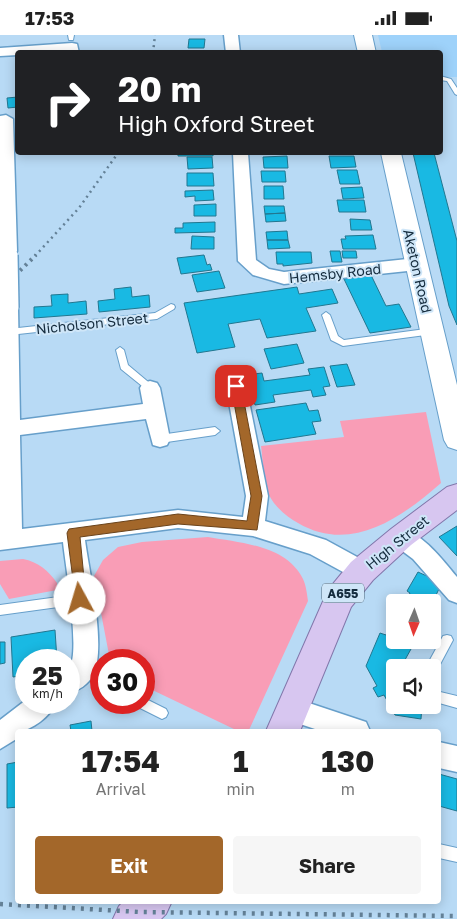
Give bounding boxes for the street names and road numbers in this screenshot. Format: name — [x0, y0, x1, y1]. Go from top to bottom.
street label: Aketon Road — [400, 227, 436, 315]
street label: Hemsby Road — [288, 260, 382, 286]
street label: Nicholson Street — [35, 309, 149, 337]
street label: High Street — [362, 511, 432, 573]
road number: A655 — [322, 583, 364, 603]

